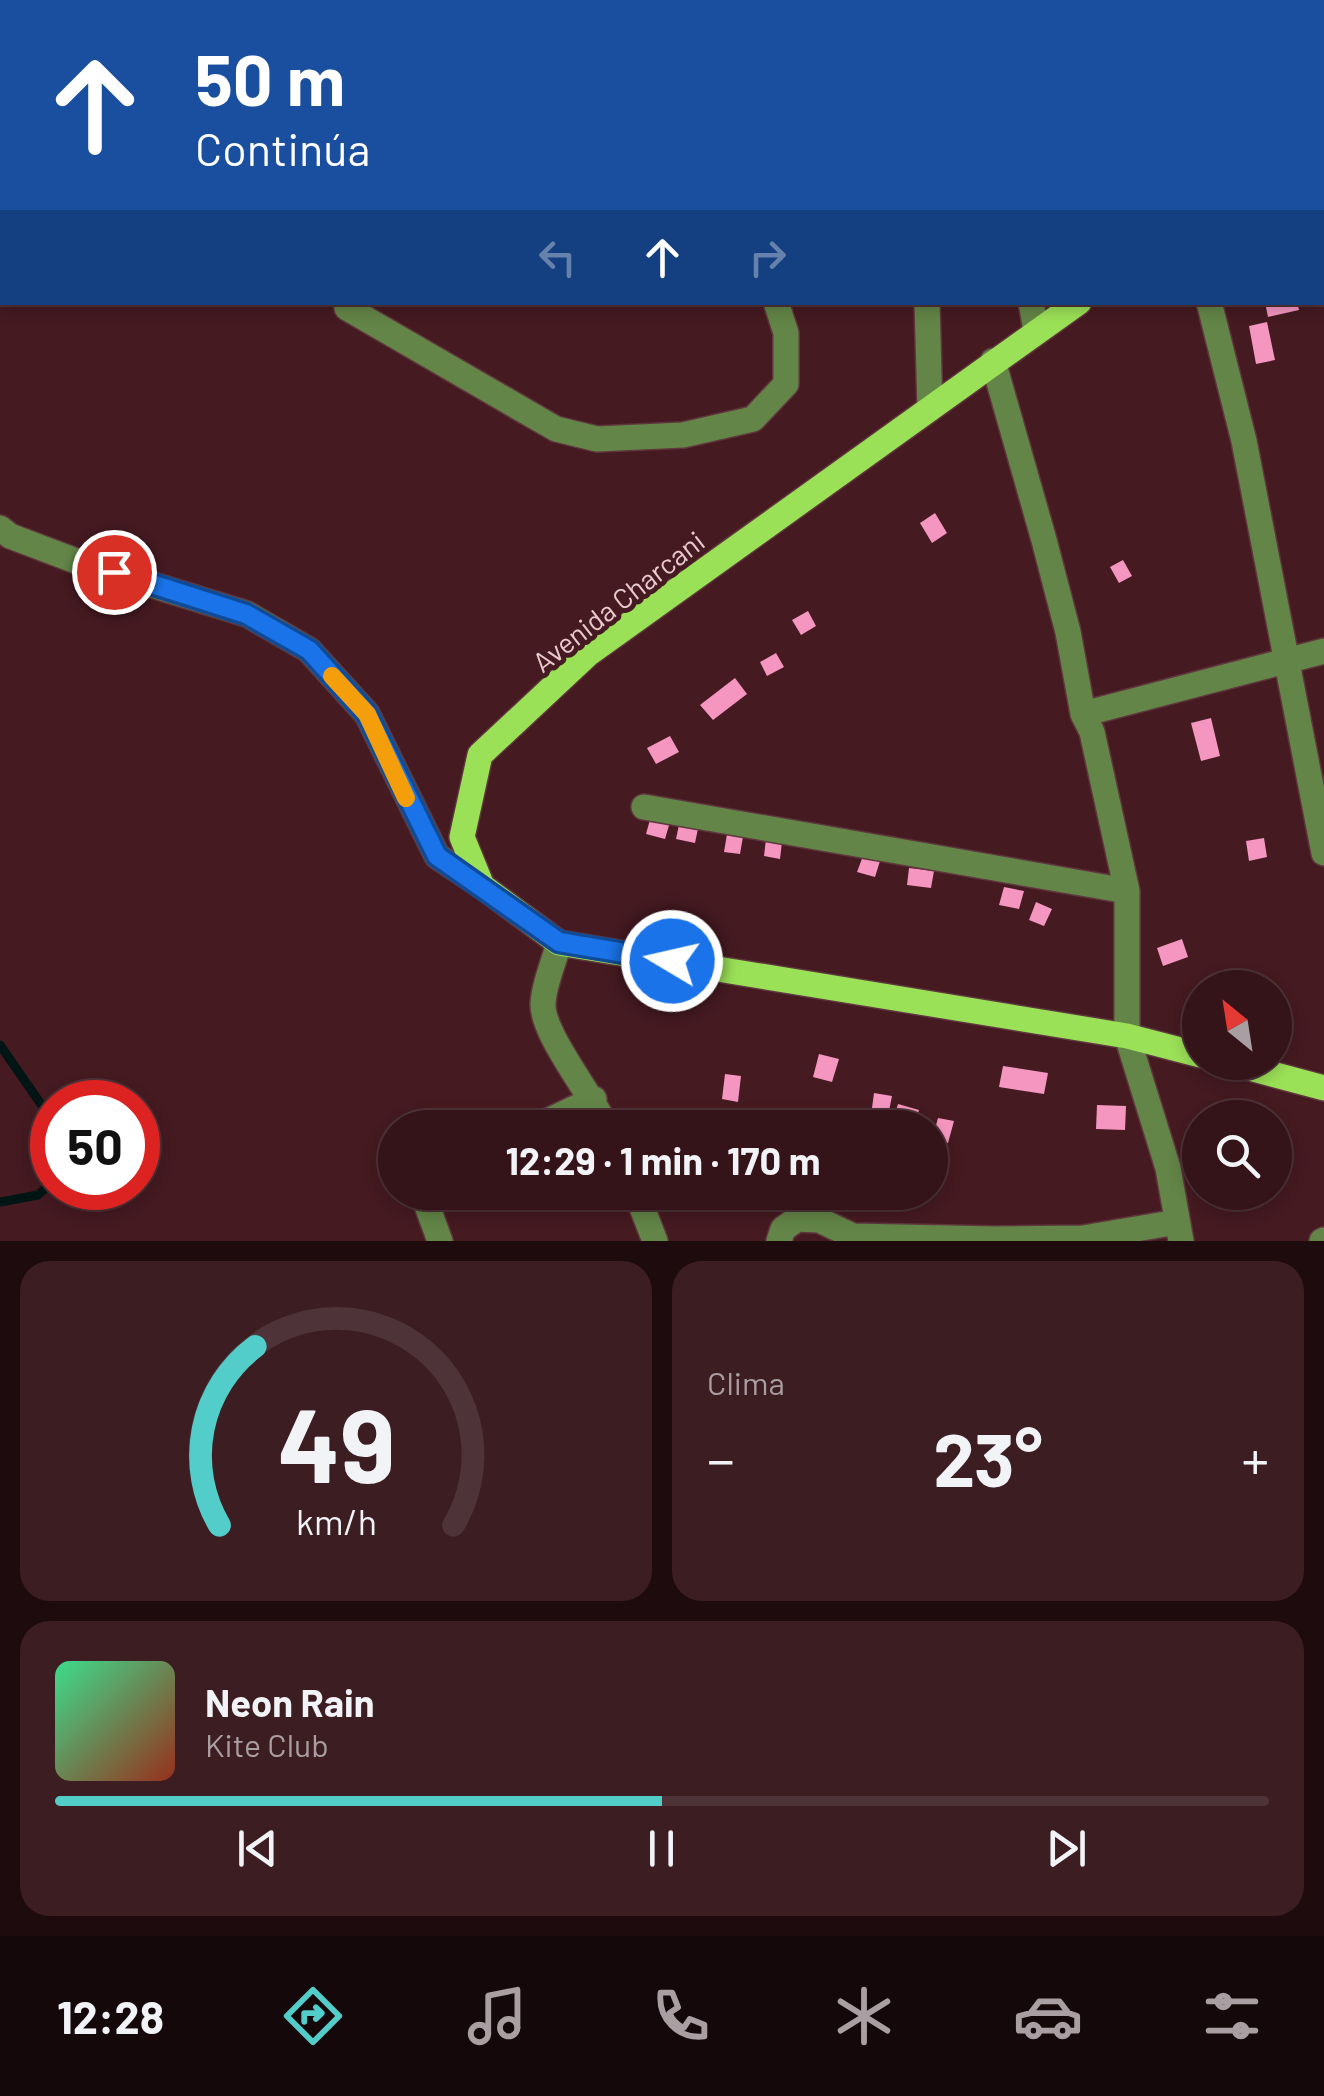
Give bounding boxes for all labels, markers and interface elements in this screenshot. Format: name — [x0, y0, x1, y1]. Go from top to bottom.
text: 50 m — [195, 36, 345, 120]
icon: ahead — [30, 40, 160, 170]
text: Continúa — [195, 121, 370, 175]
icon: left — [530, 230, 585, 285]
icon: ahead — [635, 230, 690, 285]
icon: right — [740, 230, 795, 285]
street label: Avenida Charcani — [525, 523, 711, 679]
pin — [72, 530, 157, 615]
icon: arrive — [87, 545, 142, 600]
position arrow — [620, 909, 724, 1013]
north arrow — [1182, 970, 1292, 1080]
map controls — [1182, 970, 1292, 1210]
speed limit sign: 50 — [30, 1080, 160, 1210]
button: search — [1182, 1100, 1292, 1210]
text: 12:29 · 1 min · 170 m — [506, 1137, 820, 1183]
text: Clima — [707, 1363, 785, 1401]
text: 49 — [277, 1379, 395, 1504]
text: 23° — [933, 1412, 1043, 1502]
text: − — [707, 1425, 735, 1491]
text: + — [1241, 1425, 1269, 1491]
text: km/h — [296, 1499, 376, 1542]
text: Neon Rain — [205, 1679, 374, 1725]
text: Kite Club — [205, 1725, 329, 1763]
icon: previous — [230, 1821, 285, 1876]
icon: pause — [634, 1821, 689, 1876]
icon: next — [1039, 1821, 1094, 1876]
icon: directions — [278, 1981, 348, 2051]
icon: music — [462, 1981, 532, 2051]
icon: phone — [646, 1981, 716, 2051]
icon: climate — [829, 1981, 899, 2051]
icon: car — [1013, 1981, 1083, 2051]
icon: filters — [1197, 1981, 1267, 2051]
text: 12:28 — [57, 1989, 164, 2043]

